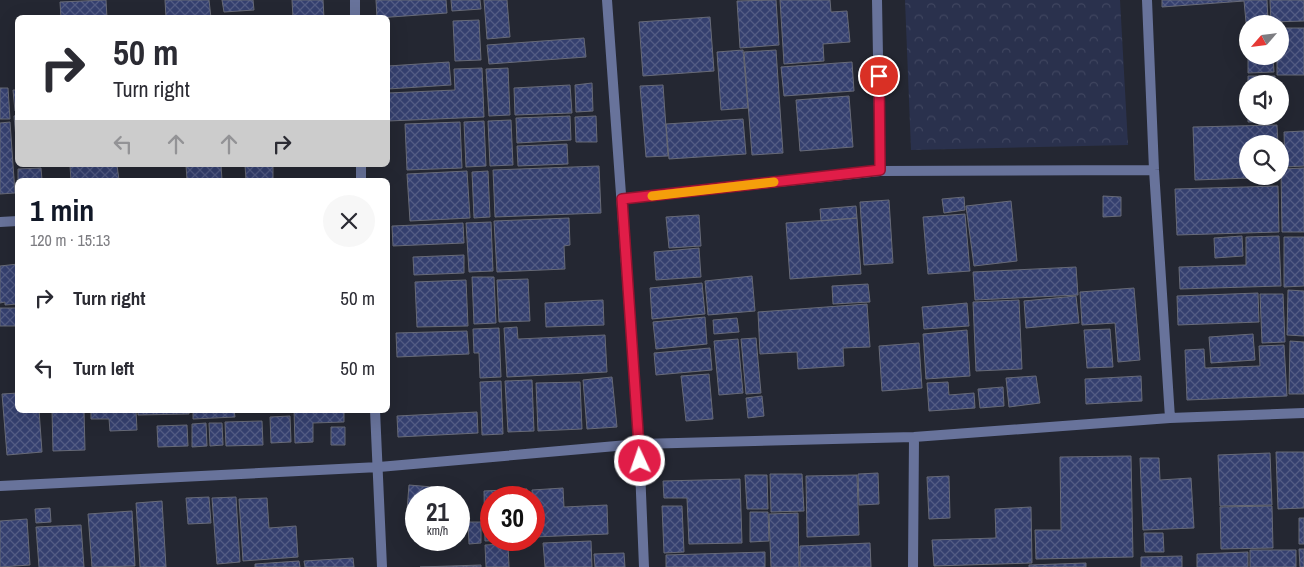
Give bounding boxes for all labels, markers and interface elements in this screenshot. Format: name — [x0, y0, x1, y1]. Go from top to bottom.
north arrow — [1239, 15, 1289, 65]
map controls — [1239, 15, 1289, 185]
text: 50 m — [113, 29, 178, 76]
icon: right — [30, 35, 95, 100]
pin — [858, 55, 900, 97]
icon: arrive — [865, 62, 893, 90]
text: Turn right — [113, 74, 190, 104]
button: sound — [1239, 75, 1289, 125]
icon: left — [109, 130, 137, 158]
icon: ahead — [162, 130, 190, 158]
icon: ahead — [215, 130, 243, 158]
icon: right — [268, 130, 296, 158]
button: search — [1239, 135, 1289, 185]
text: 1 min — [30, 190, 94, 230]
button: close — [323, 195, 375, 247]
text: 120 m · 15:13 — [30, 229, 110, 251]
icon: right — [30, 284, 58, 312]
text: Turn right — [73, 285, 145, 311]
text: 50 m — [340, 285, 375, 311]
icon: left — [30, 354, 58, 382]
text: Turn left — [73, 355, 134, 381]
text: 50 m — [340, 355, 375, 381]
position arrow — [613, 434, 665, 486]
speed limit sign: 30 — [480, 486, 545, 551]
text: 21 — [426, 495, 449, 529]
text: km/h — [427, 523, 448, 539]

